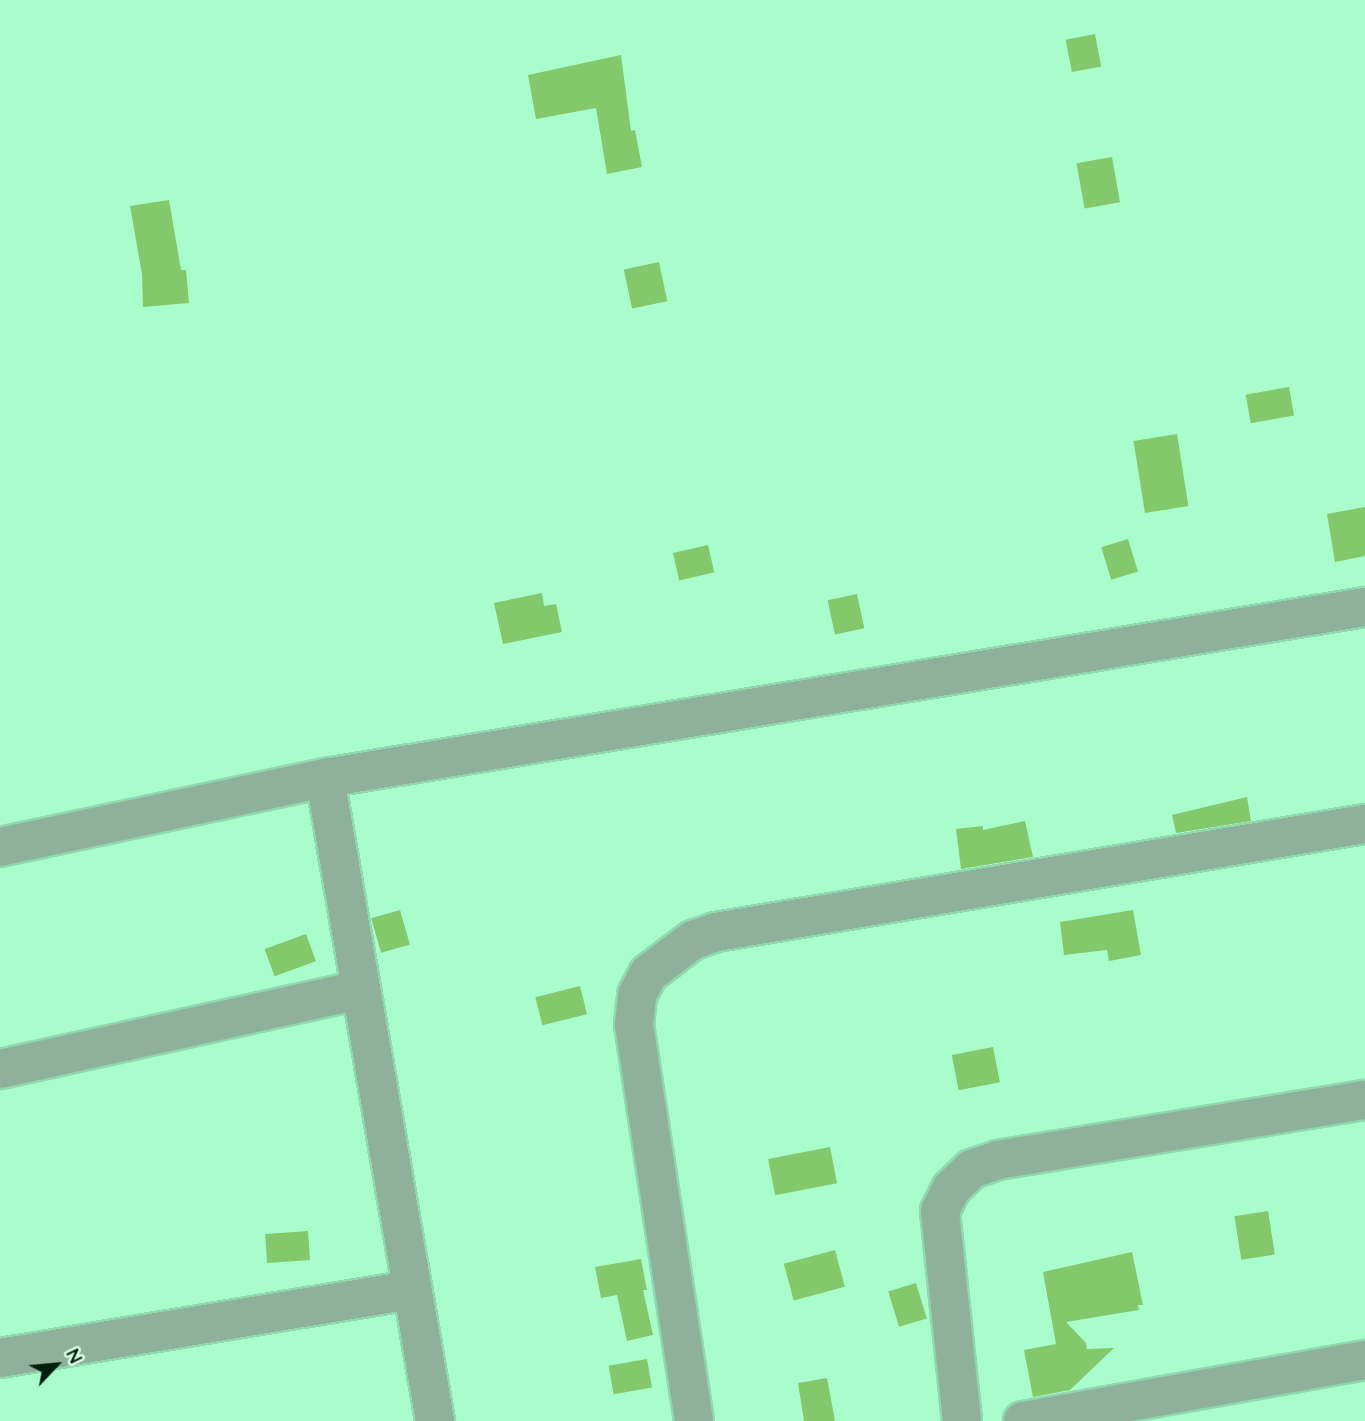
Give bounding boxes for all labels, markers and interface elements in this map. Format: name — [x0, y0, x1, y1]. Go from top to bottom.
north arrow — [21, 1330, 91, 1400]
text: N — [61, 1344, 89, 1367]

